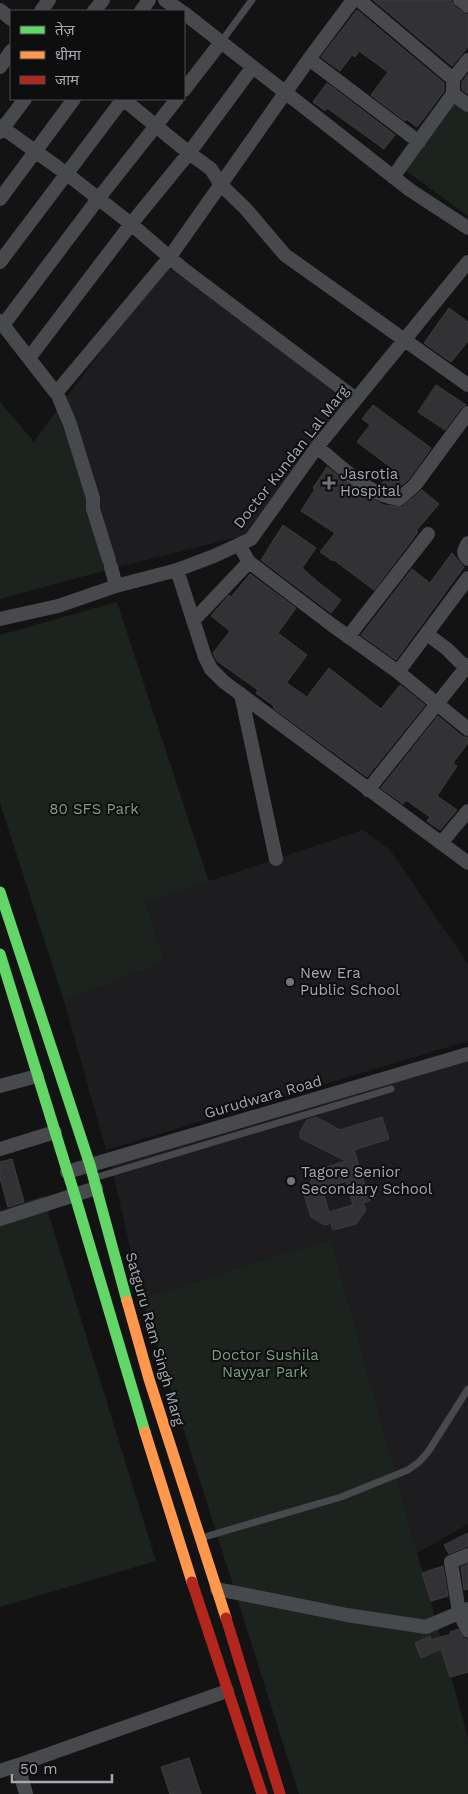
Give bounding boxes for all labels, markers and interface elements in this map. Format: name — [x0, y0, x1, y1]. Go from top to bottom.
legend — [10, 10, 185, 100]
text: तेज़ — [55, 21, 76, 39]
text: धीमा — [55, 46, 82, 64]
text: जाम — [55, 71, 80, 89]
street label: Doctor Kundan Lal Marg — [230, 382, 352, 532]
place label: Jasrotia Hospital — [340, 465, 401, 500]
marker: Jasrotia Hospital — [322, 476, 336, 490]
park label: 80 SFS Park — [49, 800, 139, 818]
place label: New Era Public School — [300, 964, 400, 999]
marker: New Era Public School — [284, 976, 296, 988]
street label: Gurudwara Road — [202, 1072, 324, 1122]
place label: Tagore Senior Secondary School — [301, 1163, 433, 1198]
marker: Tagore Senior Secondary School — [285, 1175, 297, 1187]
street label: Satguru Ram Singh Marg — [122, 1250, 188, 1428]
park label: Doctor Sushila Nayyar Park — [211, 1346, 319, 1381]
scale bar — [12, 1752, 112, 1784]
text: 50 m — [20, 1760, 57, 1778]

